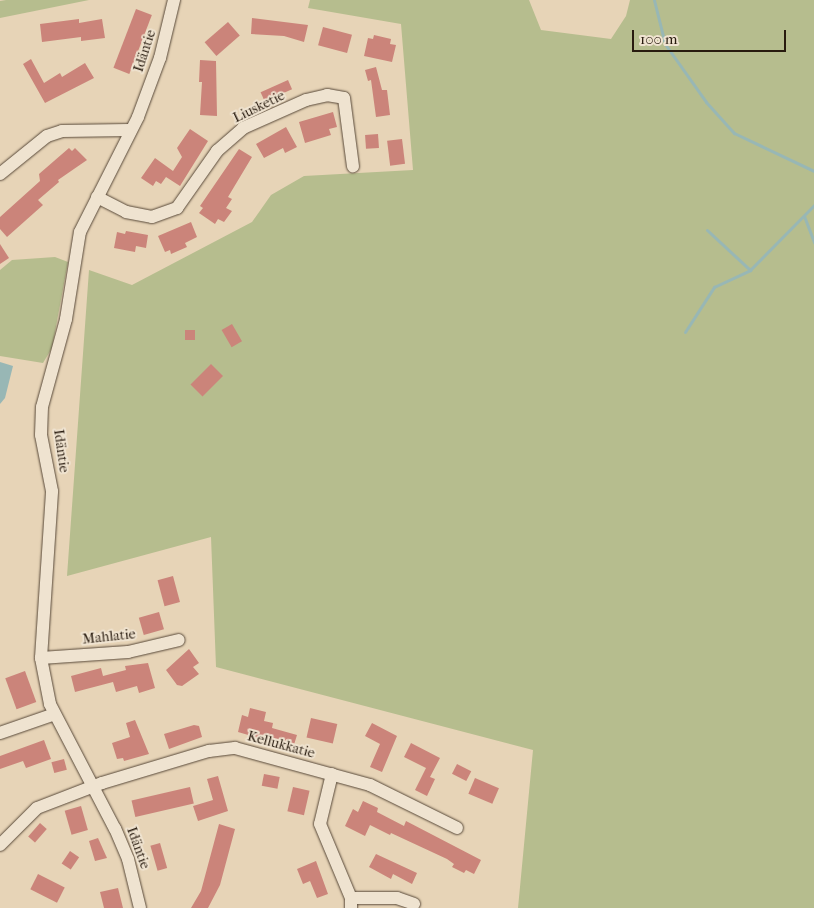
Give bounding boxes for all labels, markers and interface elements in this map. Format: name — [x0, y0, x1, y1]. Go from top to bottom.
scale bar — [634, 20, 788, 52]
street label: Idäntie — [130, 28, 160, 74]
text: 100 m — [640, 30, 678, 48]
street label: Liusketie — [230, 87, 288, 127]
street label: Idäntie — [50, 428, 72, 474]
street label: Mahlatie — [82, 626, 136, 648]
street label: Kellukkatie — [245, 728, 317, 762]
street label: Idäntie — [123, 825, 153, 871]

